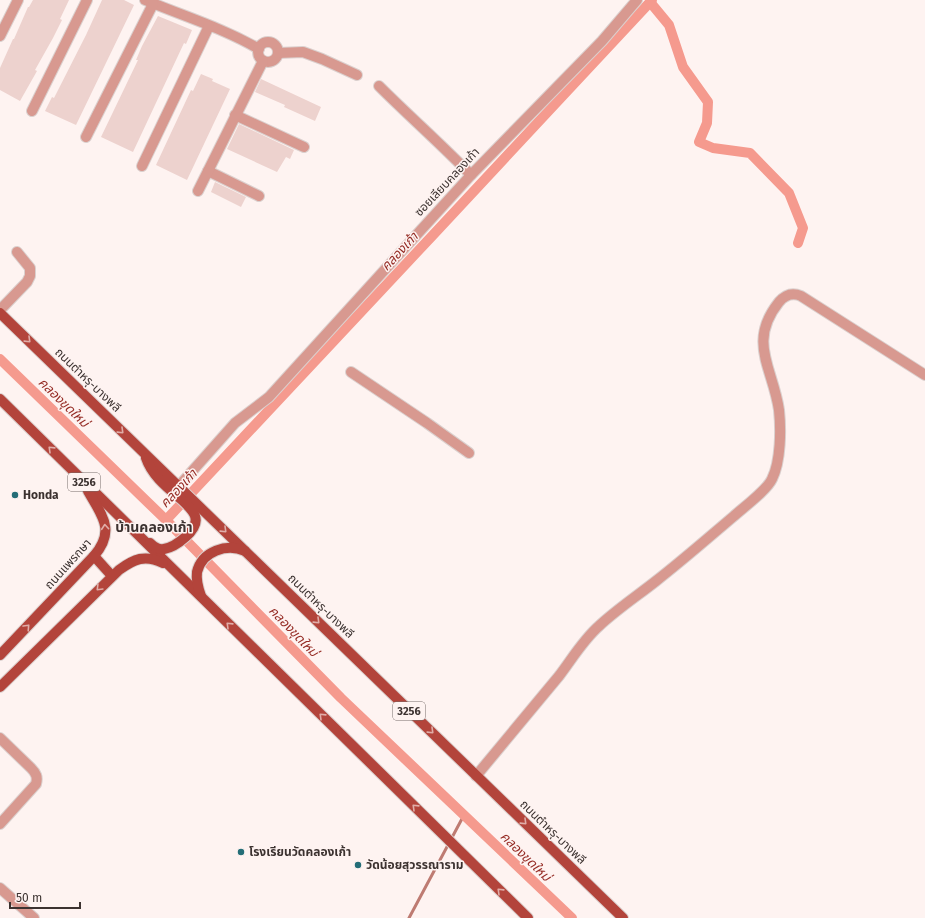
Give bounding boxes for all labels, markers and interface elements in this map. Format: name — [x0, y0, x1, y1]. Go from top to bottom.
street label: ซอยเลียบคลองเก้า — [412, 145, 482, 219]
water label: คลองเก้า — [378, 229, 421, 274]
one-way arrow — [23, 335, 31, 343]
street label: ถนนตำหรุ-บางพลี — [52, 345, 124, 415]
water label: คลองขุดใหม่ — [35, 375, 94, 432]
one-way arrow — [116, 426, 124, 434]
one-way arrow — [48, 446, 56, 454]
water label: คลองเก้า — [157, 466, 200, 511]
road number: 3256 — [68, 473, 100, 491]
place label: Honda — [23, 488, 59, 502]
marker: Honda — [10, 490, 20, 500]
district label: บ้านคลองเก้า — [115, 519, 193, 536]
one-way arrow — [101, 524, 110, 530]
one-way arrow — [219, 525, 227, 533]
street label: ถนนแพรกษา — [42, 536, 94, 592]
street label: ถนนตำหรุ-บางพลี — [285, 571, 357, 641]
one-way arrow — [96, 583, 104, 591]
water label: คลองขุดใหม่ — [265, 603, 323, 662]
one-way arrow — [312, 616, 320, 624]
one-way arrow — [226, 622, 234, 630]
one-way arrow — [23, 624, 30, 632]
road number: 3256 — [393, 702, 425, 720]
one-way arrow — [319, 713, 327, 721]
one-way arrow — [426, 726, 433, 733]
street label: ถนนตำหรุ-บางพลี — [517, 797, 589, 867]
one-way arrow — [412, 804, 420, 812]
one-way arrow — [519, 817, 527, 825]
water label: คลองขุดใหม่ — [497, 829, 556, 886]
place label: โรงเรียนวัดคลองเก้า — [249, 845, 351, 859]
marker: โรงเรียนวัดคลองเก้า — [236, 847, 246, 857]
place label: วัดน้อยสุวรรณาราม — [366, 858, 464, 872]
marker: วัดน้อยสุวรรณาราม — [353, 860, 363, 870]
scale bar — [10, 884, 80, 910]
one-way arrow — [497, 888, 505, 896]
text: 50 m — [16, 891, 42, 905]

